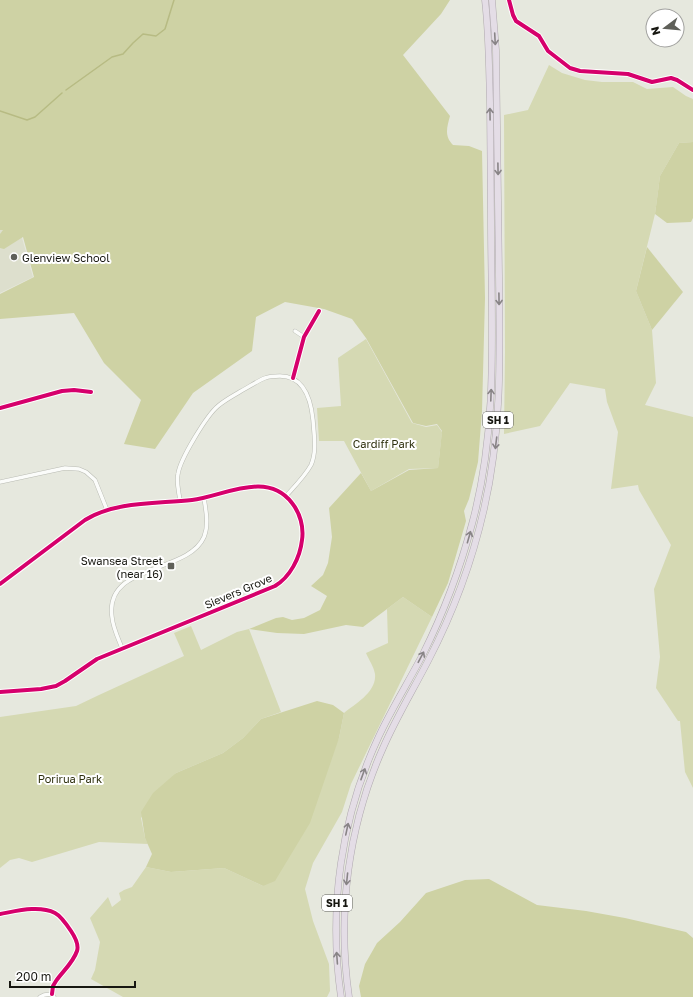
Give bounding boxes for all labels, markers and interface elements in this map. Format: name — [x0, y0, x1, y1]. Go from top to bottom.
north arrow — [645, 8, 685, 48]
text: N — [648, 25, 662, 37]
one-way arrow — [492, 32, 499, 45]
one-way arrow — [486, 108, 494, 121]
one-way arrow — [494, 162, 502, 175]
place label: Glenview School — [22, 251, 110, 264]
marker: Glenview School — [9, 252, 19, 262]
one-way arrow — [495, 292, 503, 305]
one-way arrow — [488, 389, 495, 402]
road number: SH 1 — [483, 412, 513, 428]
one-way arrow — [492, 436, 499, 449]
park label: Cardiff Park — [353, 437, 415, 450]
one-way arrow — [466, 531, 473, 544]
place label: Swansea Street (near 16) — [81, 554, 163, 580]
marker: Swansea Street (near 16) — [166, 561, 176, 571]
street label: Sievers Grove — [202, 571, 274, 611]
one-way arrow — [418, 652, 425, 664]
one-way arrow — [360, 768, 368, 780]
park label: Porirua Park — [38, 772, 102, 785]
one-way arrow — [344, 823, 352, 836]
one-way arrow — [344, 872, 351, 885]
road number: SH 1 — [322, 895, 352, 911]
one-way arrow — [334, 952, 341, 965]
scale bar — [10, 963, 135, 989]
text: 200 m — [16, 969, 51, 984]

